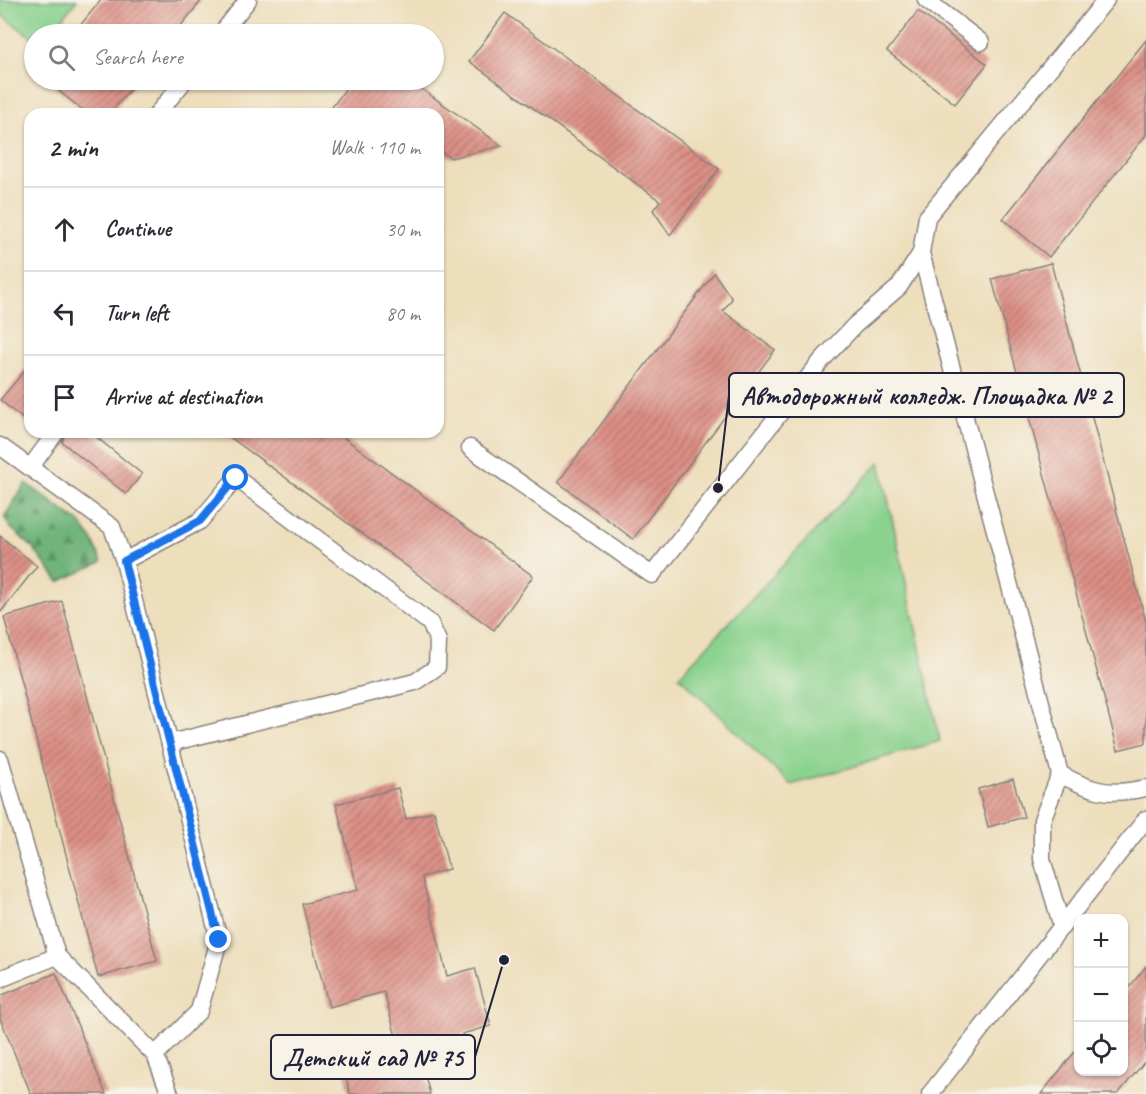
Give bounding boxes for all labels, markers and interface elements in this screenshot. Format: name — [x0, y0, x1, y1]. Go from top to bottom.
search box — [24, 24, 444, 90]
icon: search — [45, 41, 78, 74]
text: Search here — [93, 43, 183, 71]
text: 2 min — [48, 131, 98, 164]
text: Walk · 110 m — [330, 135, 420, 160]
icon: ahead — [48, 213, 81, 246]
text: Continue — [105, 215, 171, 243]
text: 30 m — [386, 217, 420, 242]
icon: left — [48, 297, 81, 330]
text: Turn left — [105, 299, 169, 327]
text: 80 m — [386, 301, 420, 326]
callout: Автодорожный колледж. Площадка № 2 — [729, 373, 1124, 417]
text: Автодорожный колледж. Площадка № 2 — [741, 379, 1114, 412]
icon: arrive — [48, 381, 81, 414]
text: Arrive at destination — [105, 383, 262, 411]
route start — [222, 464, 248, 490]
map controls — [1074, 914, 1128, 1076]
button: + — [1074, 914, 1128, 968]
route end — [205, 926, 231, 952]
button: − — [1074, 968, 1128, 1022]
button: locate — [1074, 1022, 1128, 1076]
callout: Детский сад № 75 — [271, 1035, 475, 1079]
text: Детский сад № 75 — [283, 1041, 466, 1074]

